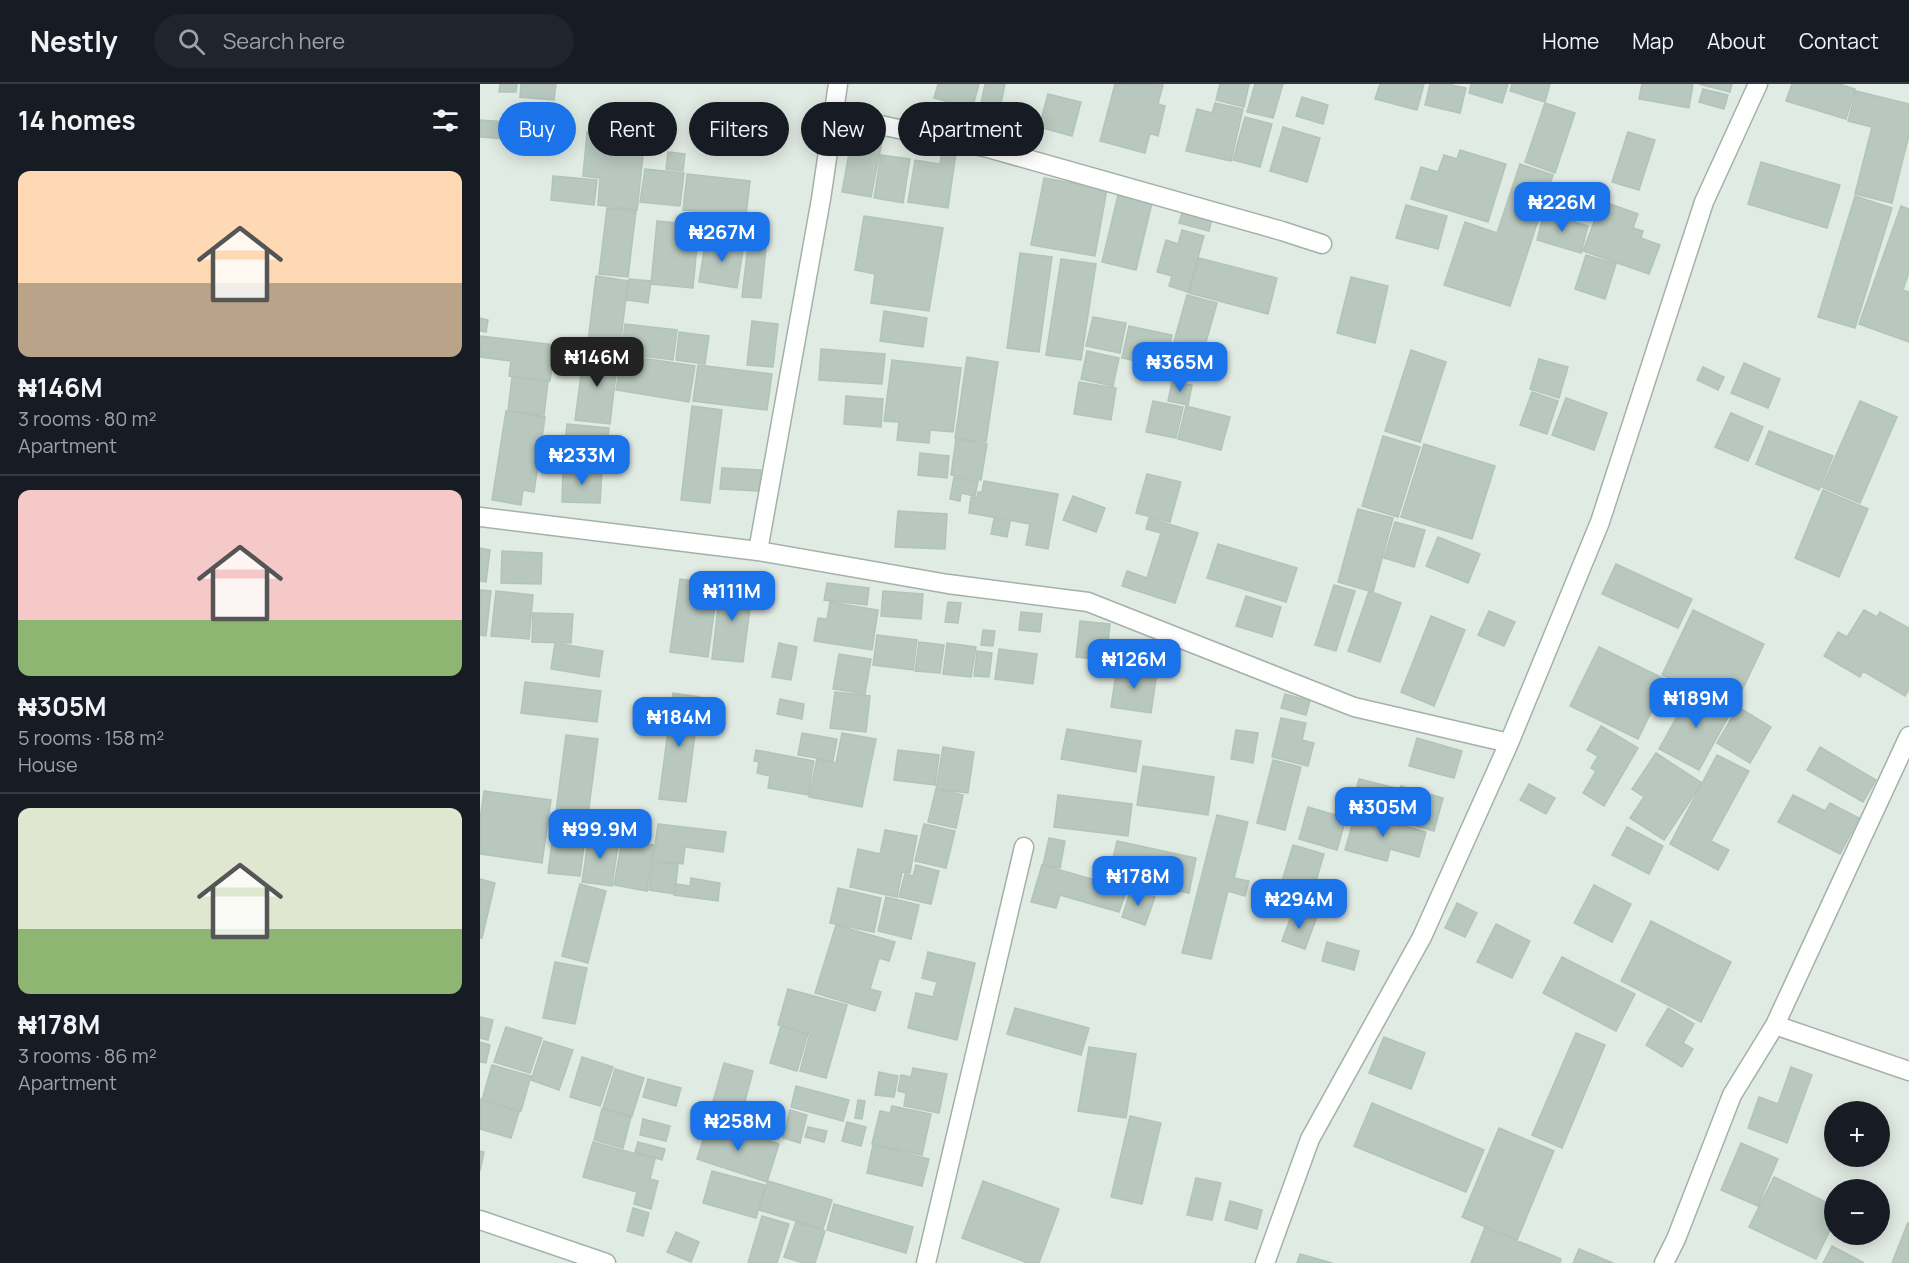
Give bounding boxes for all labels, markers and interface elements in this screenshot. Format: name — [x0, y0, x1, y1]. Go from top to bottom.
search box — [154, 14, 574, 68]
text: Nestly — [30, 22, 118, 60]
icon: search — [175, 25, 208, 58]
text: Search here — [223, 26, 345, 56]
text: Home — [1542, 27, 1599, 55]
text: Map — [1632, 27, 1674, 55]
text: About — [1707, 27, 1766, 55]
text: Contact — [1799, 27, 1879, 55]
text: 14 homes — [18, 102, 136, 138]
chip: Buy — [498, 102, 576, 156]
chip: Rent — [588, 102, 677, 156]
chip: Filters — [689, 102, 789, 156]
chip: New — [801, 102, 886, 156]
chip: Apartment — [898, 102, 1044, 156]
icon: filters — [429, 104, 462, 137]
pin: ₦226M — [1520, 182, 1604, 233]
text: ₦226M — [1528, 188, 1596, 215]
icon: home — [186, 210, 294, 318]
pin: ₦267M — [680, 212, 764, 263]
text: ₦267M — [689, 218, 755, 245]
pin: ₦146M — [555, 337, 639, 388]
pin: ₦365M — [1138, 342, 1222, 393]
text: ₦146M — [565, 343, 629, 370]
text: ₦365M — [1146, 348, 1214, 375]
text: ₦146M — [18, 369, 102, 405]
text: 3 rooms · 80 m² — [18, 405, 157, 432]
text: Apartment — [18, 432, 117, 459]
pin: ₦233M — [540, 435, 624, 486]
text: ₦233M — [549, 441, 615, 468]
icon: home — [186, 529, 294, 637]
pin: ₦111M — [690, 571, 774, 622]
text: ₦111M — [703, 577, 761, 604]
pin: ₦126M — [1092, 639, 1176, 690]
text: ₦126M — [1102, 645, 1166, 672]
pin: ₦189M — [1654, 678, 1738, 729]
text: ₦189M — [1664, 684, 1728, 711]
text: ₦305M — [18, 688, 106, 724]
pin: ₦184M — [637, 697, 721, 748]
text: ₦184M — [647, 703, 711, 730]
text: 5 rooms · 158 m² — [18, 724, 164, 751]
text: House — [18, 751, 78, 778]
pin: ₦305M — [1341, 787, 1425, 838]
text: ₦305M — [1349, 793, 1417, 820]
pin: ₦99.9M — [551, 809, 649, 860]
text: ₦99.9M — [563, 815, 637, 842]
icon: home — [186, 847, 294, 955]
pin: ₦178M — [1096, 856, 1180, 907]
text: ₦178M — [1106, 862, 1170, 889]
pin: ₦294M — [1257, 879, 1341, 930]
text: ₦294M — [1265, 885, 1333, 912]
text: ₦178M — [18, 1006, 100, 1042]
text: 3 rooms · 86 m² — [18, 1042, 157, 1069]
text: Apartment — [18, 1069, 117, 1096]
pin: ₦258M — [696, 1101, 780, 1152]
map controls — [1824, 1101, 1890, 1245]
button: + — [1824, 1101, 1890, 1167]
text: ₦258M — [704, 1107, 772, 1134]
button: − — [1824, 1179, 1890, 1245]

